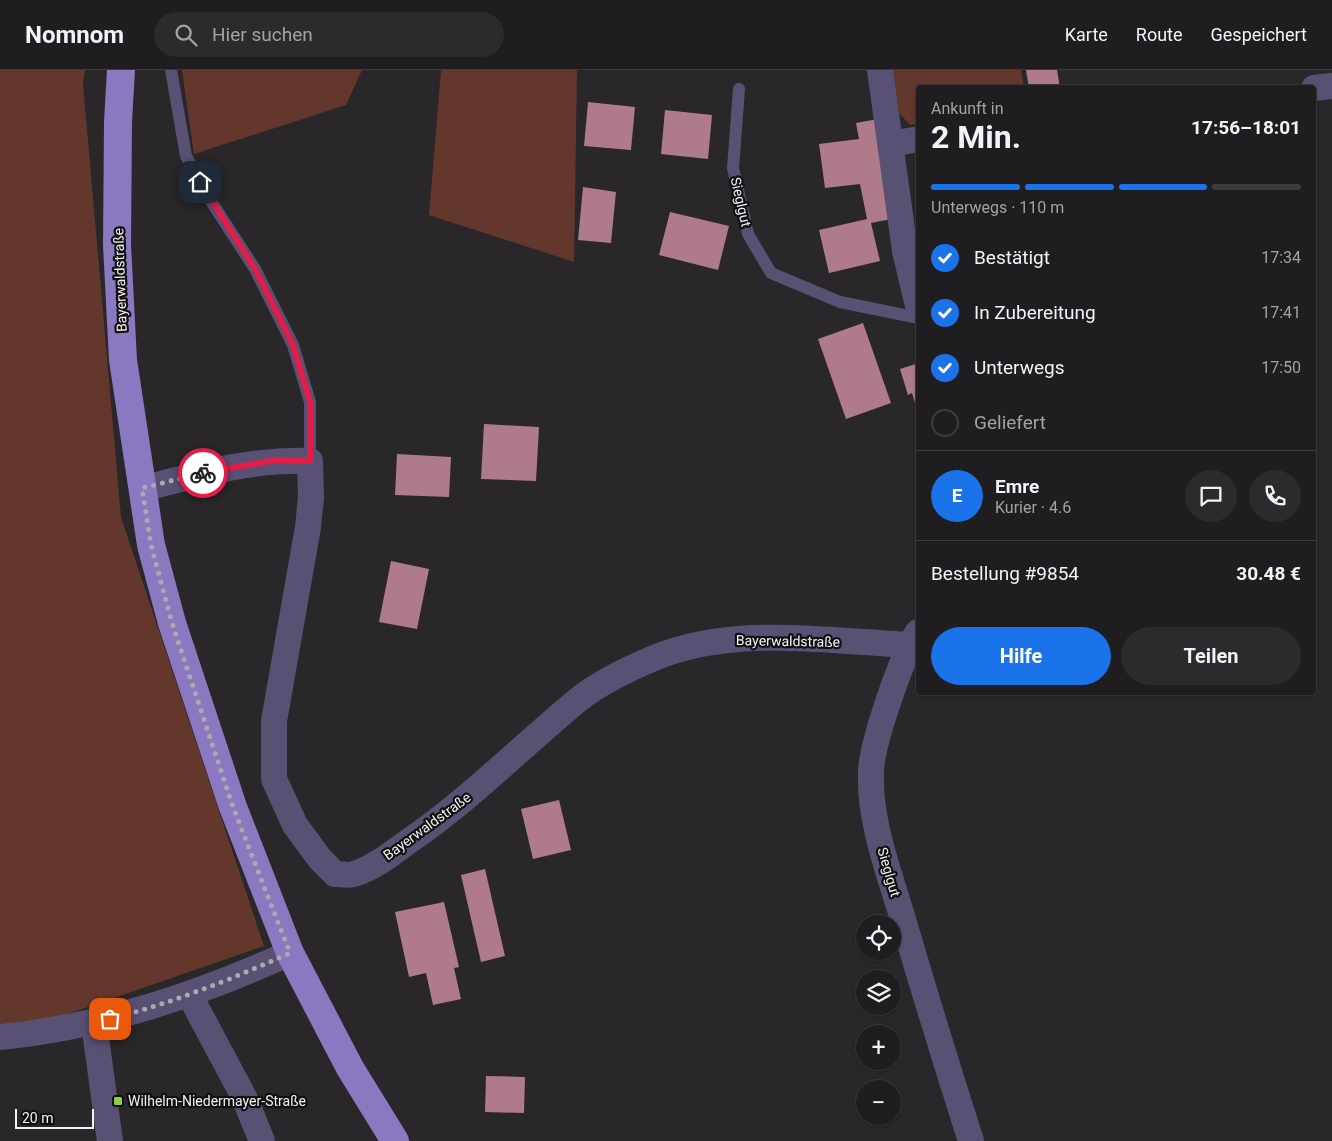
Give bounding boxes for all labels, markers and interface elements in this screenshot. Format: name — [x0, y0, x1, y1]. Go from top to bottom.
search box — [154, 12, 504, 57]
text: Nomnom — [25, 21, 124, 49]
icon: search — [172, 21, 200, 49]
text: Hier suchen — [212, 23, 313, 46]
text: Karte — [1065, 24, 1108, 45]
text: Route — [1136, 24, 1183, 45]
text: Gespeichert — [1211, 24, 1307, 45]
text: Ankunft in — [931, 99, 1004, 118]
text: 17:56–18:01 — [1191, 116, 1301, 139]
text: 2 Min. — [931, 118, 1021, 156]
pin — [179, 161, 221, 203]
icon: home — [186, 168, 214, 196]
street label: Sieglgut — [728, 176, 755, 229]
text: Unterwegs · 110 m — [931, 198, 1064, 217]
street label: Bayerwaldstraße — [110, 228, 130, 332]
icon: check — [931, 244, 959, 272]
text: Bestätigt — [974, 246, 1050, 269]
text: 17:34 — [1261, 248, 1301, 267]
icon: check — [931, 299, 959, 327]
text: In Zubereitung — [974, 301, 1096, 324]
text: 17:41 — [1261, 303, 1301, 322]
icon: check — [931, 354, 959, 382]
text: Unterwegs — [974, 356, 1065, 379]
text: 17:50 — [1261, 358, 1301, 377]
text: Geliefert — [974, 411, 1046, 434]
courier — [178, 448, 228, 498]
icon: bike — [189, 459, 217, 487]
button: chat — [1185, 470, 1237, 522]
button: phone — [1249, 470, 1301, 522]
text: Emre — [995, 475, 1039, 498]
text: E — [952, 484, 962, 507]
text: Kurier · 4.6 — [995, 498, 1071, 517]
text: Bestellung #9854 — [931, 562, 1079, 585]
text: 30.48 € — [1236, 562, 1301, 585]
button: Hilfe — [931, 627, 1111, 685]
button: Teilen — [1121, 627, 1301, 685]
street label: Bayerwaldstraße — [736, 632, 840, 650]
street label: Bayerwaldstraße — [380, 789, 474, 863]
street label: Sieglgut — [874, 845, 904, 899]
map controls — [856, 915, 901, 1125]
button: locate — [856, 915, 901, 960]
button: layers — [856, 970, 901, 1015]
pin — [89, 998, 131, 1040]
icon: bag — [96, 1005, 124, 1033]
button: + — [856, 1025, 901, 1070]
button: − — [856, 1080, 901, 1125]
place label: Wilhelm-Niedermayer-Straße — [128, 1093, 306, 1109]
marker: Wilhelm-Niedermayer-Straße — [112, 1095, 124, 1107]
scale bar — [15, 1106, 94, 1129]
text: 20 m — [22, 1110, 54, 1126]

